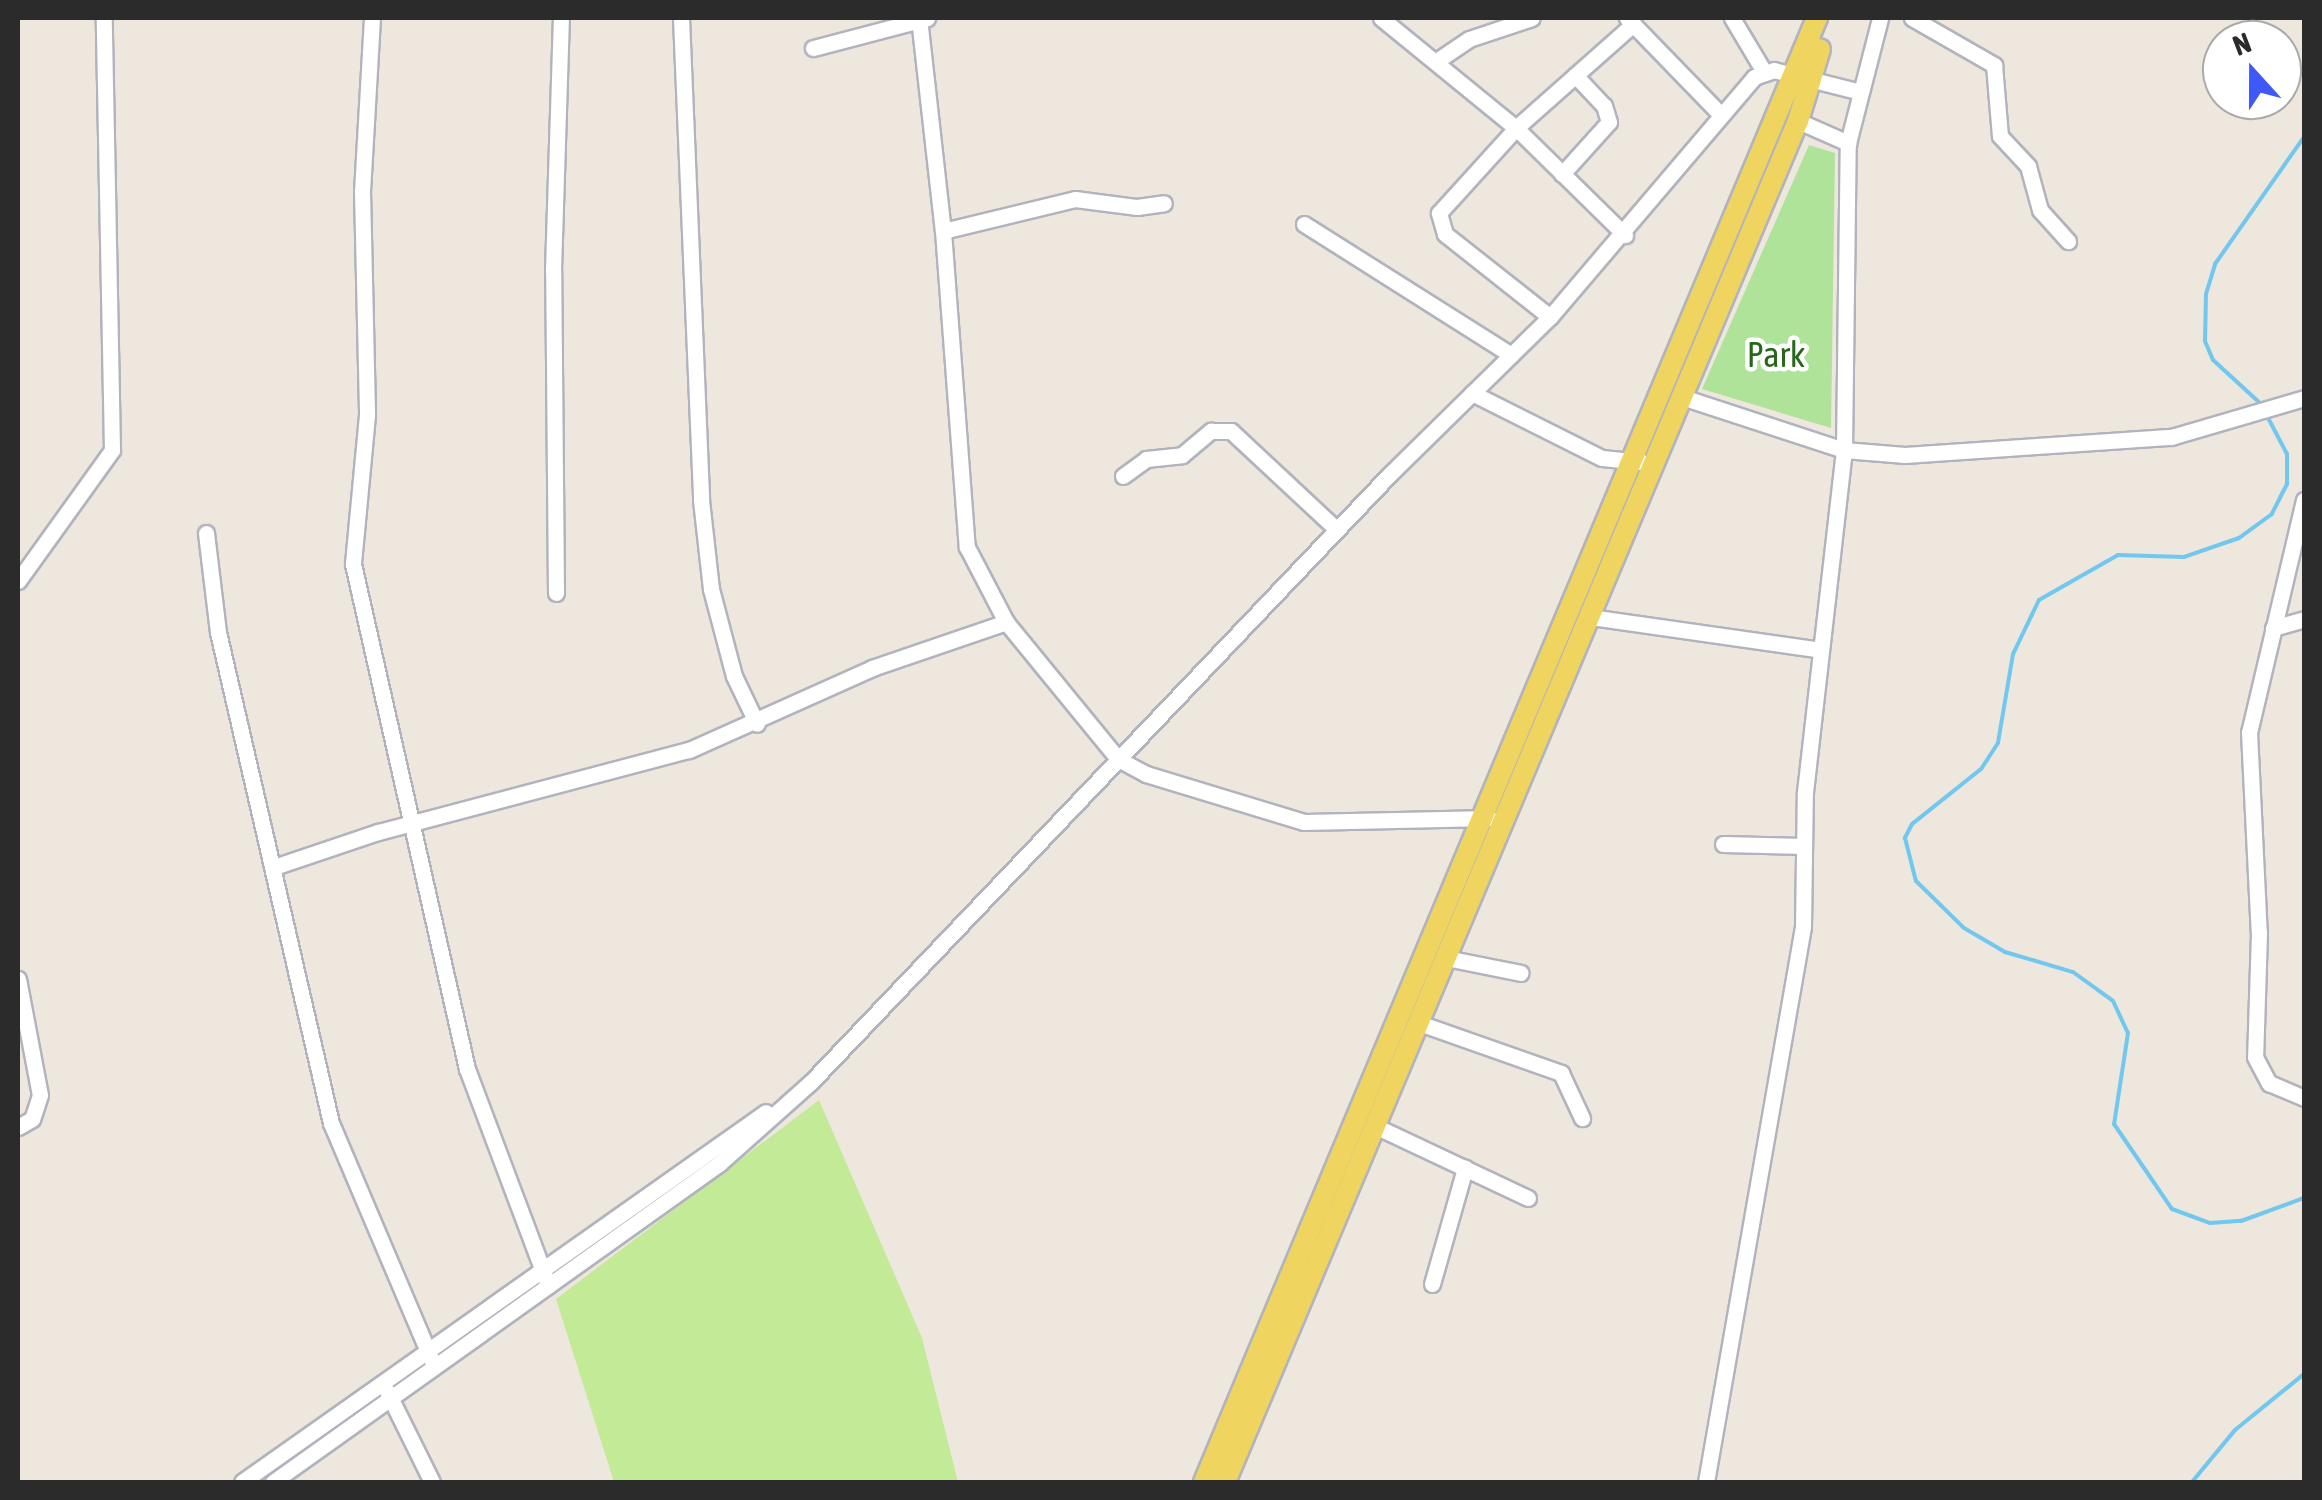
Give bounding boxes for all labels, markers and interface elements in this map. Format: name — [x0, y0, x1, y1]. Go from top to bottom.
north arrow — [2202, 20, 2302, 120]
text: N — [2229, 26, 2255, 62]
park label: Park — [1747, 333, 1805, 375]

